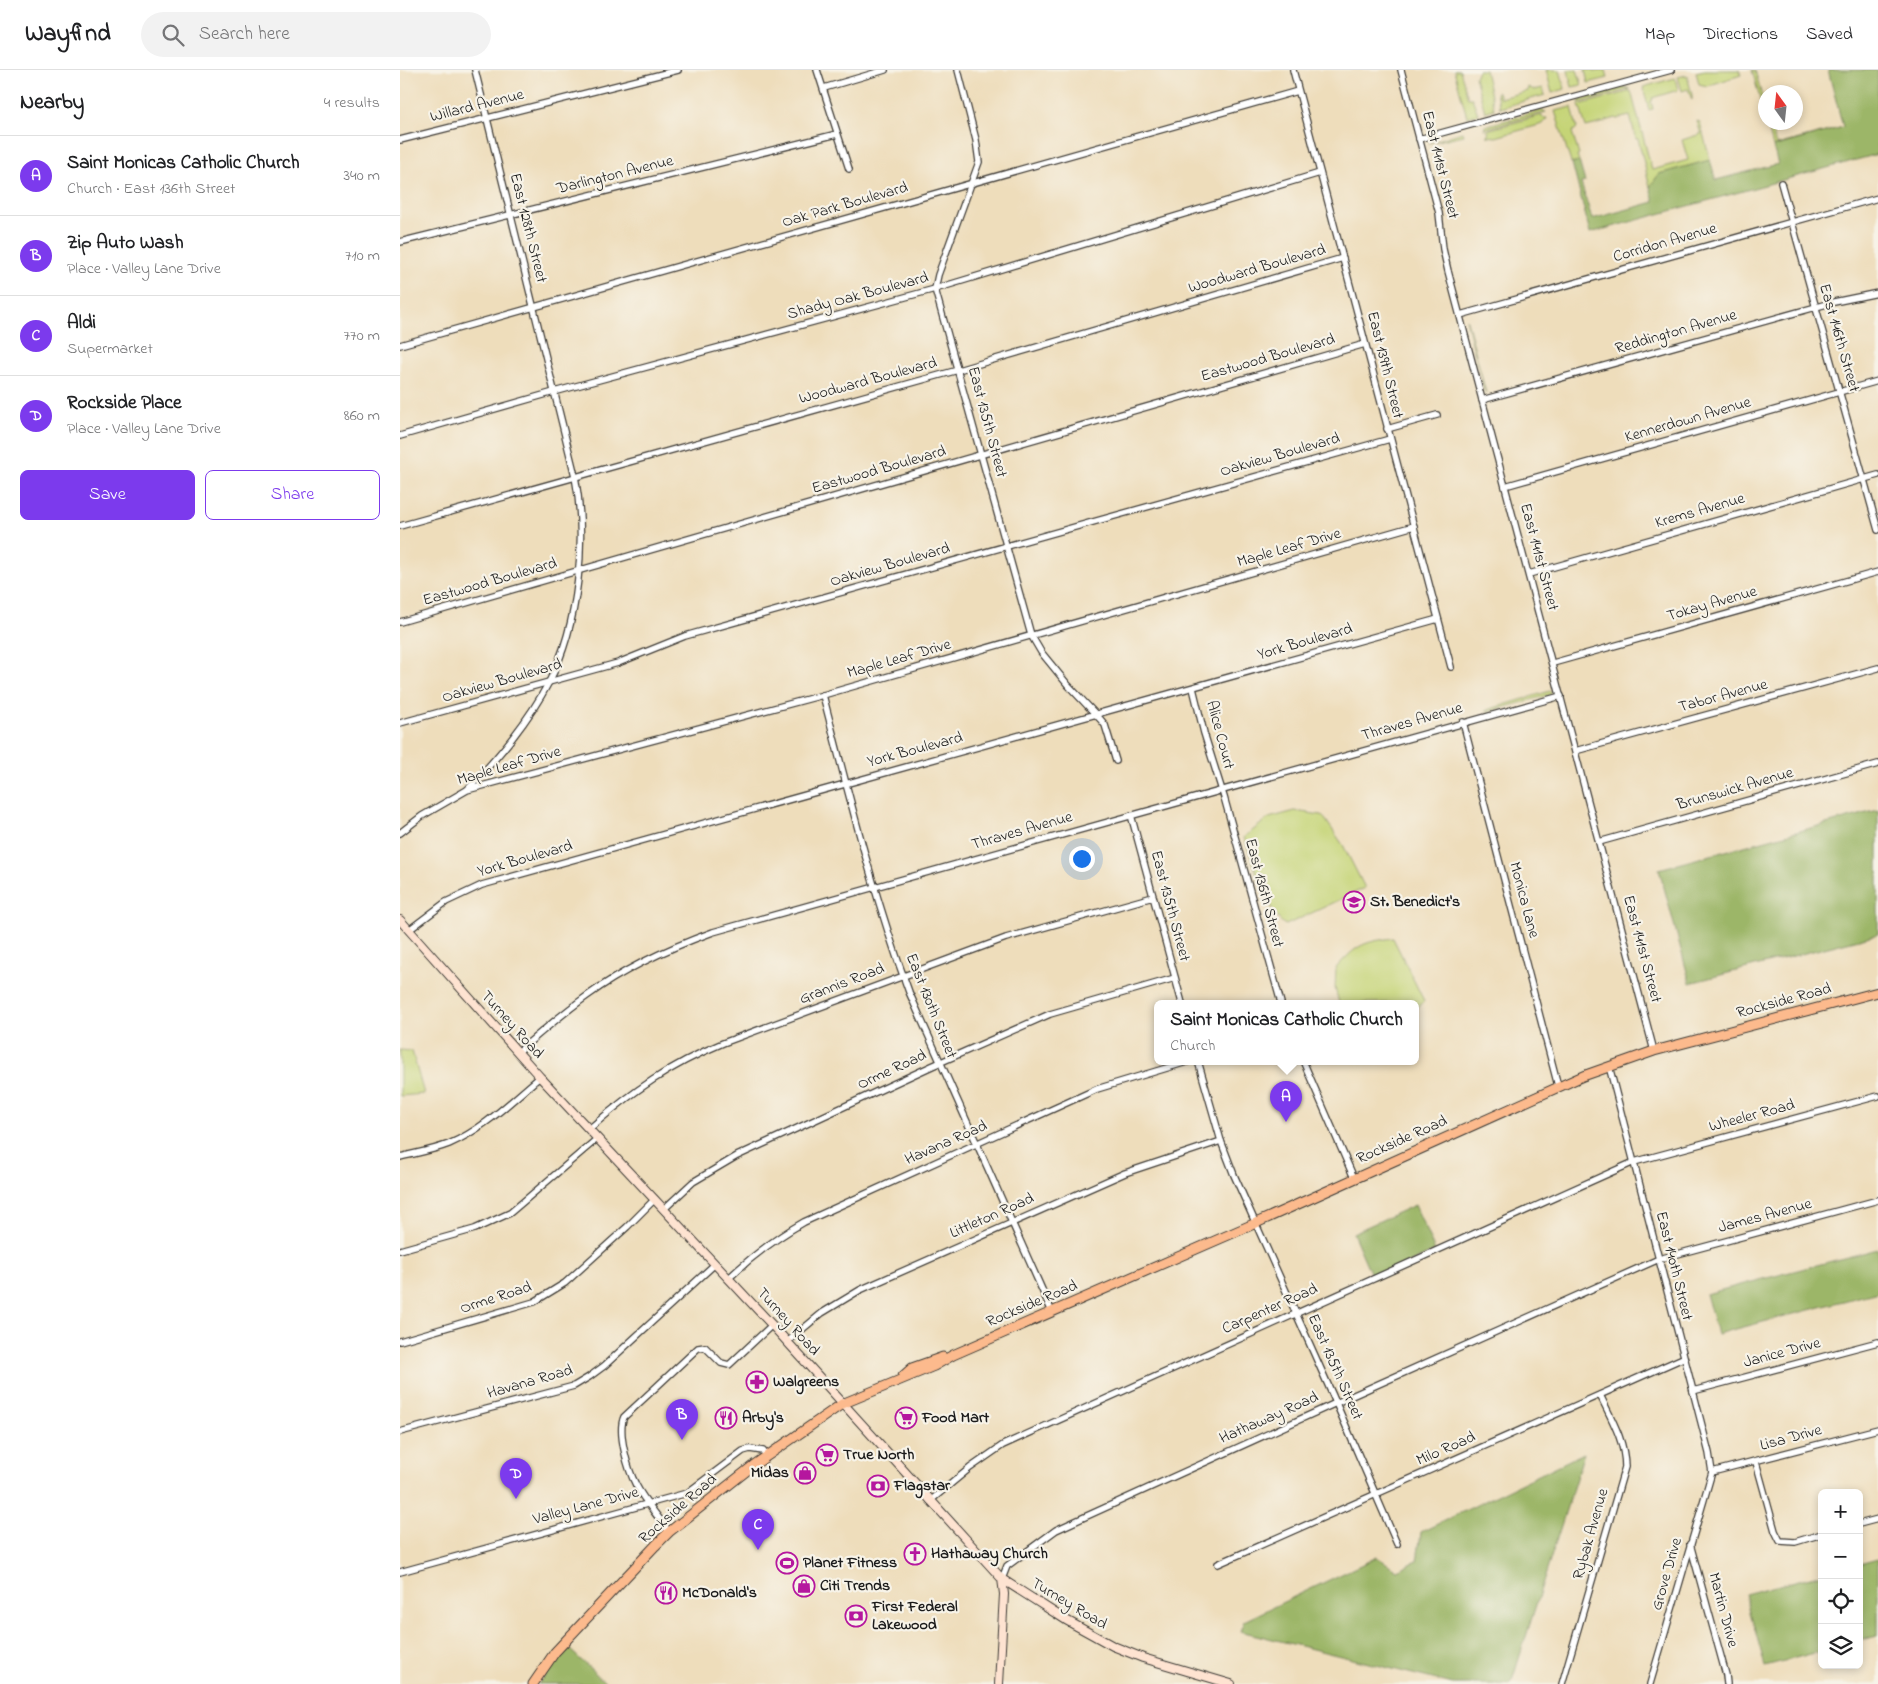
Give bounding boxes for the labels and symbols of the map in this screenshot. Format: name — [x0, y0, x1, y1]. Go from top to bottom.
street label: Willard Avenue — [428, 83, 527, 129]
north arrow — [1758, 85, 1803, 130]
street label: East 141st Street — [1415, 109, 1465, 222]
street label: Darlington Avenue — [553, 149, 677, 201]
street label: East 128th Street — [503, 171, 553, 286]
street label: Oak Park Boulevard — [779, 176, 911, 234]
street label: Corridon Avenue — [1610, 216, 1721, 269]
street label: Woodward Boulevard — [1185, 238, 1329, 300]
street label: Shady Oak Boulevard — [785, 266, 931, 326]
street label: East 146th Street — [1812, 281, 1866, 396]
street label: Reddington Avenue — [1612, 303, 1740, 361]
street label: East 139th Street — [1360, 309, 1410, 422]
street label: Eastwood Boulevard — [1198, 327, 1338, 389]
street label: Woodward Boulevard — [796, 351, 940, 411]
street label: East 135th Street — [961, 364, 1014, 481]
street label: Kennerdown Avenue — [1622, 390, 1755, 450]
street label: Oakview Boulevard — [1217, 426, 1343, 484]
street label: Eastwood Boulevard — [809, 439, 949, 501]
street label: Krems Avenue — [1652, 487, 1748, 535]
street label: East 141st Street — [1513, 501, 1565, 614]
street label: Maple Leaf Drive — [1234, 521, 1345, 574]
street label: Oakview Boulevard — [827, 536, 953, 594]
street label: Eastwood Boulevard — [420, 551, 560, 613]
street label: Tokay Avenue — [1664, 579, 1761, 628]
street label: York Boulevard — [1255, 617, 1355, 667]
street label: Maple Leaf Drive — [844, 632, 955, 685]
street label: Oakview Boulevard — [439, 652, 565, 710]
street label: Tabor Avenue — [1676, 672, 1771, 719]
street label: Thraves Avenue — [1359, 696, 1466, 748]
street label: Alice Court — [1199, 698, 1241, 773]
street label: York Boulevard — [865, 726, 965, 774]
street label: Maple Leaf Drive — [454, 739, 565, 792]
street label: Brunswick Avenue — [1673, 761, 1797, 817]
street label: Thraves Avenue — [969, 805, 1076, 857]
street label: York Boulevard — [475, 834, 575, 884]
street label: East 136th Street — [1238, 836, 1290, 951]
your location — [1069, 846, 1095, 872]
street label: East 135th Street — [1144, 848, 1197, 965]
street label: Monica Lane — [1502, 859, 1546, 942]
school or university icon: St. Benedict's — [1342, 890, 1366, 914]
place label: St. Benedict's — [1370, 890, 1460, 914]
street label: East 141st Street — [1616, 893, 1668, 1006]
street label: East 130th Street — [899, 950, 963, 1063]
street label: Grannis Road — [796, 957, 888, 1011]
street label: Rockside Road — [1734, 977, 1834, 1025]
street label: Turney Road — [475, 985, 549, 1065]
street label: Orme Road — [853, 1044, 931, 1096]
pin: A — [1270, 1081, 1302, 1122]
street label: Wheeler Road — [1706, 1093, 1798, 1139]
street label: Rockside Road — [1353, 1109, 1451, 1171]
street label: Havana Road — [901, 1114, 991, 1172]
street label: Littleton Road — [946, 1187, 1038, 1245]
street label: James Avenue — [1716, 1192, 1815, 1240]
street label: East 140th Street — [1649, 1209, 1699, 1324]
street label: Rockside Road — [983, 1274, 1081, 1334]
street label: Orme Road — [457, 1275, 535, 1321]
street label: Carpenter Road — [1218, 1277, 1322, 1341]
street label: Turney Road — [751, 1282, 825, 1362]
street label: East 135th Street — [1301, 1310, 1369, 1425]
street label: Janice Drive — [1741, 1331, 1824, 1375]
street label: Havana Road — [484, 1358, 576, 1406]
pharmacy icon: Walgreens — [745, 1370, 769, 1394]
place label: Walgreens — [773, 1370, 839, 1395]
street label: Hathaway Road — [1216, 1385, 1322, 1451]
pin: B — [666, 1399, 698, 1440]
restaurant icon: Arby's — [714, 1406, 738, 1430]
place label: Arby's — [742, 1406, 784, 1431]
supermarket icon: Food Mart — [894, 1406, 918, 1430]
place label: Food Mart — [921, 1406, 990, 1430]
street label: Lisa Drive — [1757, 1418, 1825, 1458]
street label: Milo Road — [1413, 1425, 1479, 1473]
supermarket icon: True North — [815, 1443, 839, 1467]
place label: True North — [843, 1443, 915, 1467]
pin: D — [500, 1458, 532, 1499]
place label: Midas — [751, 1461, 789, 1485]
shop icon: Midas — [793, 1461, 817, 1485]
street label: Rockside Road — [633, 1468, 723, 1550]
bank icon: Flagstar — [866, 1474, 890, 1498]
place label: Flagstar — [893, 1474, 951, 1499]
street label: Valley Lane Drive — [529, 1480, 642, 1532]
street label: Rybak Avenue — [1567, 1485, 1616, 1582]
pin: C — [742, 1509, 774, 1550]
street label: Grove Drive — [1645, 1534, 1689, 1613]
church icon: Hathaway Church — [903, 1542, 927, 1566]
place label: Hathaway Church — [931, 1542, 1048, 1567]
sports icon: Planet Fitness — [775, 1551, 799, 1575]
place label: Planet Fitness — [803, 1551, 897, 1575]
street label: Martin Drive — [1701, 1570, 1745, 1651]
street label: Turney Road — [1026, 1572, 1112, 1636]
shop icon: Citi Trends — [792, 1574, 816, 1598]
place label: Citi Trends — [820, 1574, 890, 1598]
restaurant icon: McDonald's — [654, 1581, 678, 1605]
place label: McDonald's — [682, 1581, 757, 1605]
place label: First Federal Lakewood — [871, 1595, 958, 1637]
bank icon: First Federal Lakewood — [844, 1604, 868, 1628]

